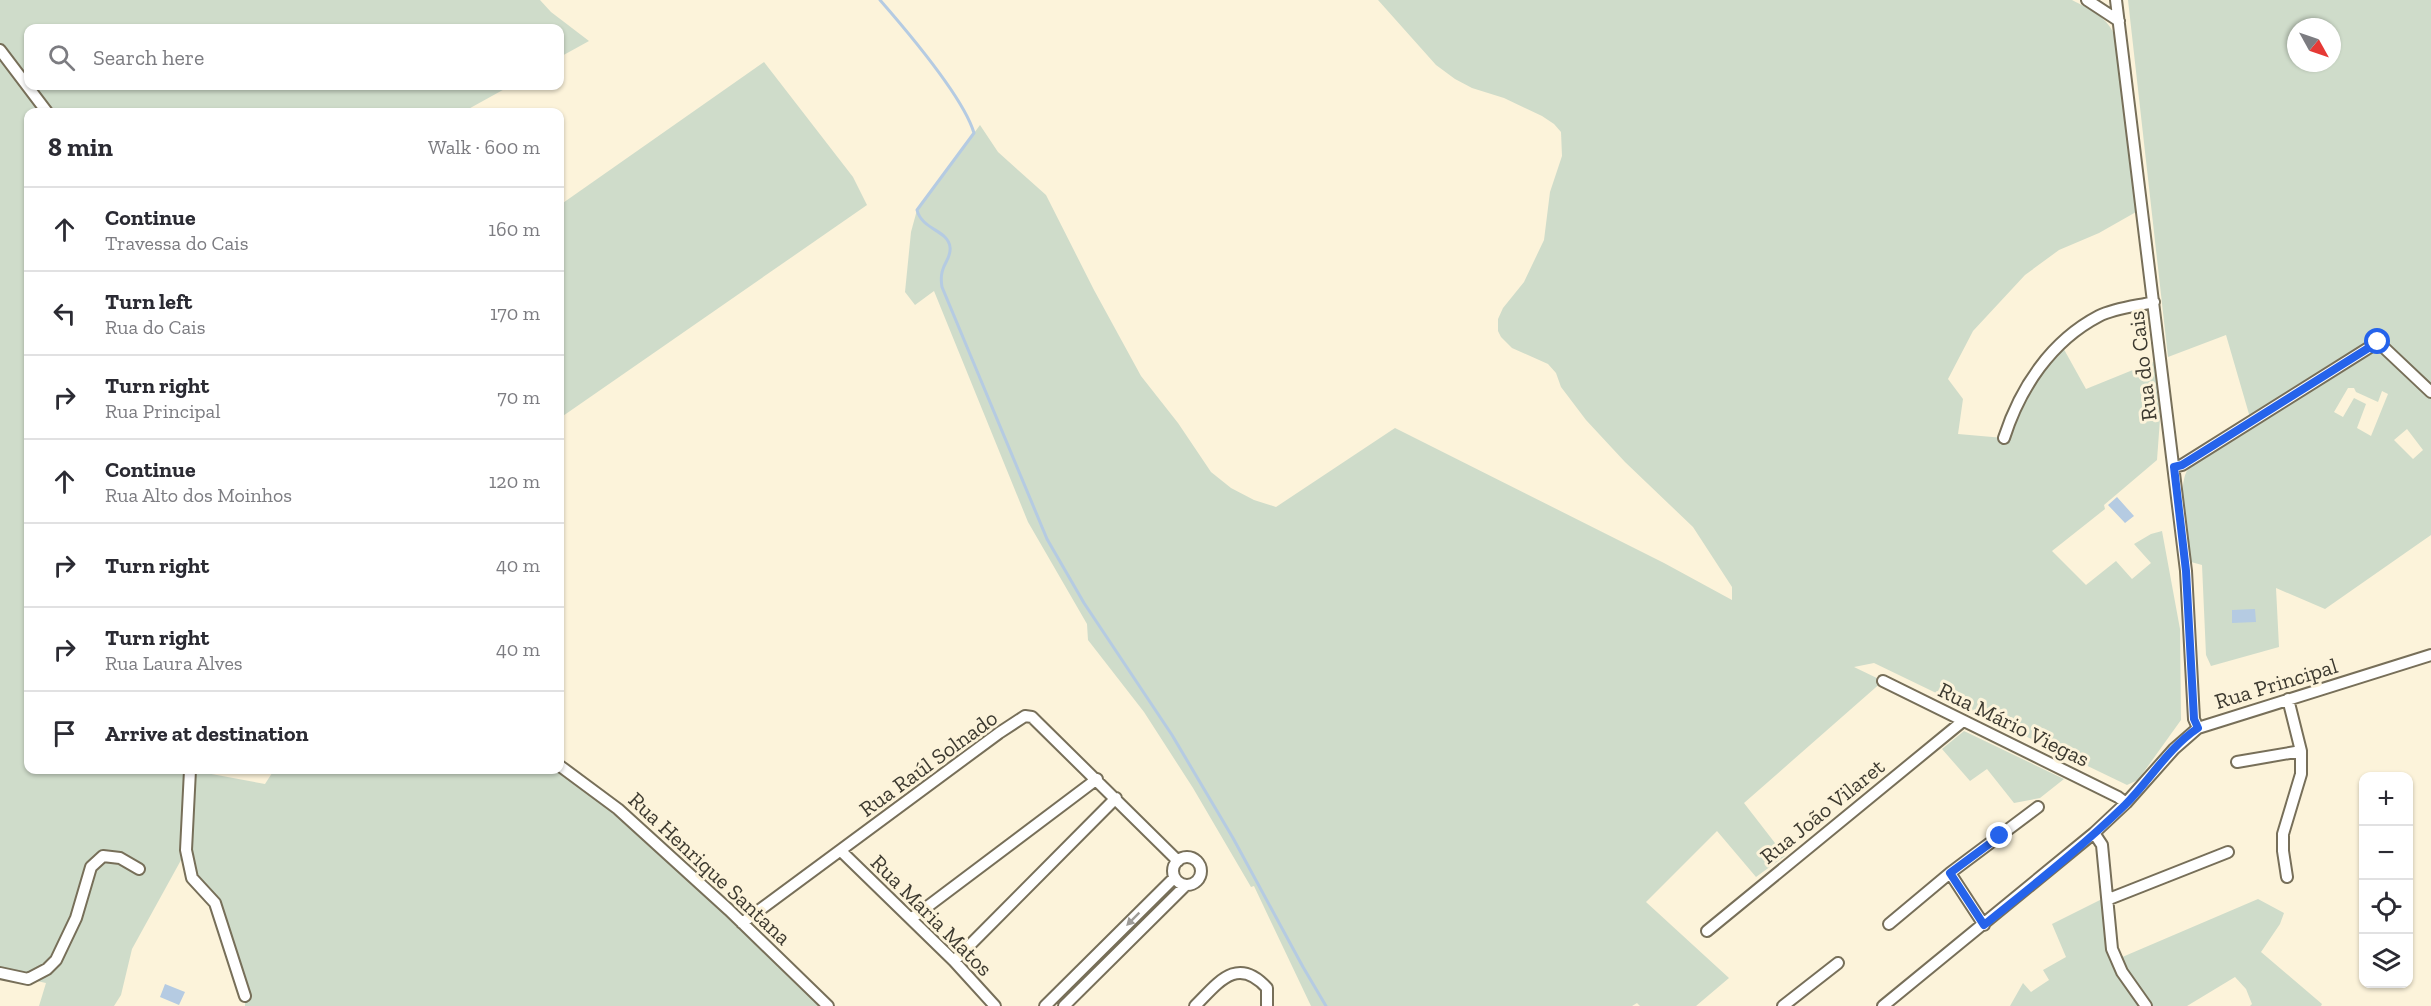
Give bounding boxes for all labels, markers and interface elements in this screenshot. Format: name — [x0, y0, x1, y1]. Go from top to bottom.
north arrow — [2287, 18, 2341, 72]
search box — [24, 24, 564, 90]
icon: search — [45, 41, 78, 74]
text: Search here — [93, 44, 204, 71]
text: 8 min — [48, 131, 113, 163]
text: Walk · 600 m — [428, 135, 540, 159]
text: Continue — [105, 204, 196, 231]
icon: ahead — [48, 213, 81, 246]
text: 160 m — [488, 217, 540, 241]
text: Travessa do Cais — [105, 231, 248, 255]
text: Turn left — [105, 288, 192, 315]
icon: left — [48, 297, 81, 330]
text: 170 m — [490, 301, 540, 325]
street label: Rua do Cais — [2122, 309, 2163, 422]
text: Rua do Cais — [105, 315, 205, 339]
route start — [2364, 328, 2390, 354]
text: Turn right — [105, 372, 209, 399]
icon: right — [48, 381, 81, 414]
text: 70 m — [497, 385, 540, 409]
text: Rua Principal — [105, 399, 221, 423]
text: Continue — [105, 456, 196, 483]
icon: ahead — [48, 465, 81, 498]
text: 120 m — [489, 469, 540, 493]
text: Rua Alto dos Moinhos — [105, 483, 292, 507]
icon: right — [48, 549, 81, 582]
text: Turn right — [105, 552, 209, 579]
text: 40 m — [496, 553, 540, 577]
text: Turn right — [105, 624, 209, 651]
icon: right — [48, 633, 81, 666]
text: 40 m — [496, 637, 540, 661]
text: Rua Laura Alves — [105, 651, 243, 675]
street label: Rua Principal — [2211, 652, 2341, 715]
street label: Rua Mário Viegas — [1934, 676, 2094, 773]
street label: Rua Raúl Solnado — [854, 704, 1003, 823]
icon: arrive — [48, 717, 81, 750]
text: Arrive at destination — [105, 720, 308, 747]
street label: Rua João Vilaret — [1755, 752, 1891, 870]
map controls — [2359, 772, 2413, 988]
button: + — [2359, 772, 2413, 826]
street label: Rua Henrique Santana — [623, 786, 797, 951]
route end — [1986, 822, 2012, 848]
button: − — [2359, 826, 2413, 880]
street label: Rua Maria Matos — [865, 849, 998, 982]
button: locate — [2359, 880, 2413, 934]
one-way arrow — [1126, 911, 1140, 925]
button: layers — [2359, 934, 2413, 988]

